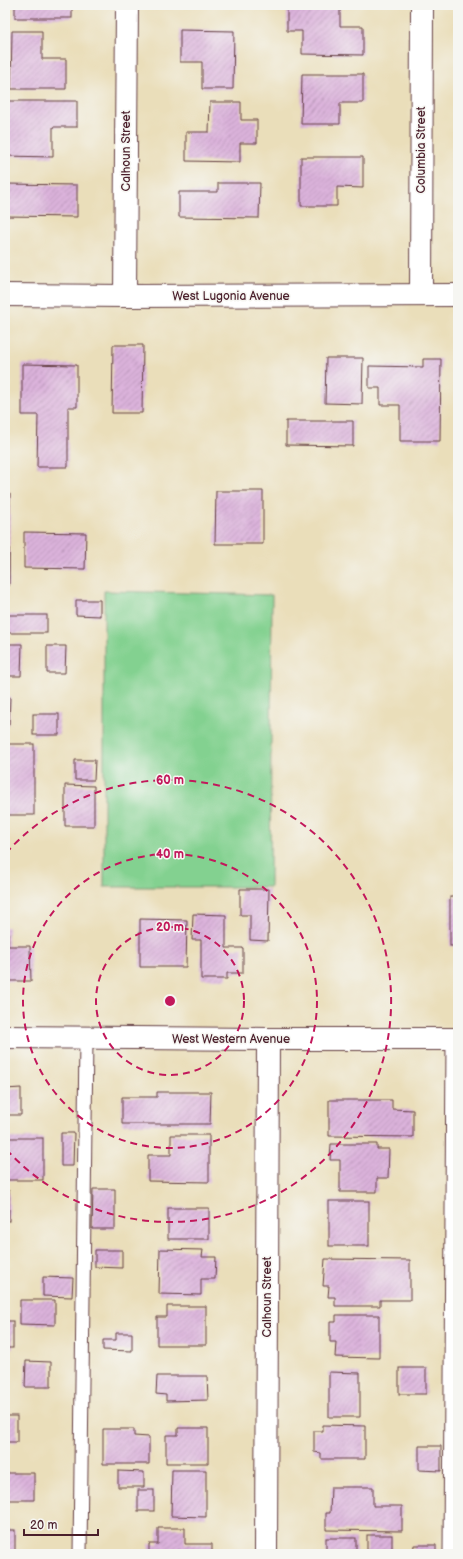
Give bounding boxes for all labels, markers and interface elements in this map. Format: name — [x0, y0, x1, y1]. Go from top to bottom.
street label: Columbia Street — [414, 106, 429, 194]
street label: Calhoun Street — [119, 110, 134, 191]
street label: West Lugonia Avenue — [172, 289, 290, 304]
text: 60 m — [156, 773, 184, 788]
text: 40 m — [156, 847, 184, 862]
text: 20 m — [156, 920, 184, 935]
centre of rings — [163, 994, 177, 1008]
street label: West Western Avenue — [172, 1032, 290, 1047]
street label: Calhoun Street — [260, 1256, 275, 1337]
scale bar — [24, 1511, 98, 1537]
text: 20 m — [30, 1518, 57, 1533]

